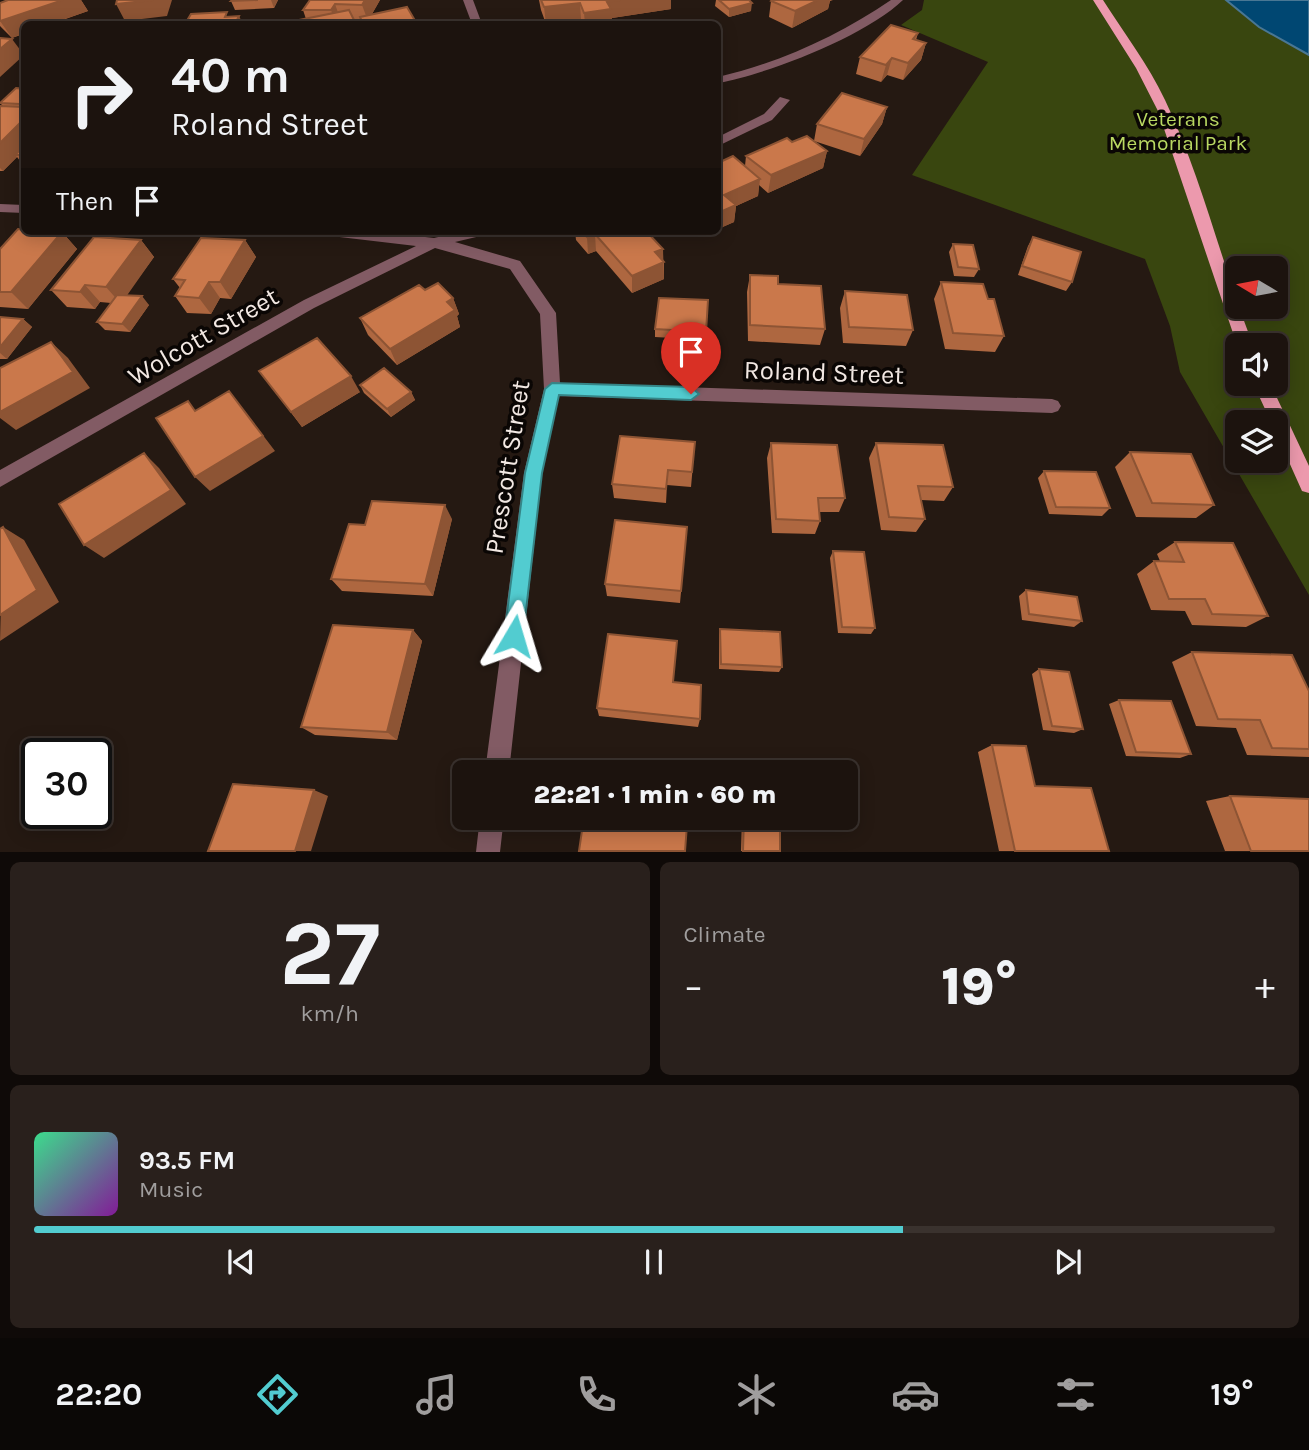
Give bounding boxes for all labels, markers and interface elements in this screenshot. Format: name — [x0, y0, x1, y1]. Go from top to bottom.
text: 40 m — [171, 47, 290, 104]
icon: right — [56, 49, 147, 140]
text: Roland Street — [171, 106, 368, 143]
park label: Veterans Memorial Park — [1109, 107, 1247, 155]
icon: arrive — [128, 182, 166, 220]
text: Then — [56, 186, 114, 217]
north arrow — [1225, 256, 1288, 318]
map controls — [1225, 256, 1288, 473]
street label: Wolcott Street — [122, 281, 284, 392]
pin — [661, 322, 721, 394]
icon: arrive — [672, 333, 710, 371]
button: sound — [1225, 333, 1288, 396]
street label: Roland Street — [743, 354, 905, 391]
street label: Prescott Street — [478, 378, 537, 556]
button: layers — [1225, 410, 1288, 473]
position arrow — [477, 599, 551, 673]
speed limit sign: 30 — [21, 738, 112, 829]
text: 22:21 · 1 min · 60 m — [534, 779, 776, 810]
text: 27 — [280, 901, 380, 1007]
text: Climate — [684, 921, 766, 948]
text: 19° — [941, 956, 1017, 1017]
text: − — [684, 964, 703, 1009]
text: + — [1255, 964, 1275, 1009]
text: km/h — [301, 1000, 359, 1027]
text: 93.5 FM — [139, 1145, 235, 1176]
text: Music — [139, 1176, 203, 1203]
icon: previous — [222, 1243, 260, 1281]
icon: pause — [635, 1243, 673, 1281]
icon: next — [1049, 1243, 1087, 1281]
icon: directions — [253, 1370, 302, 1419]
icon: music — [412, 1370, 461, 1419]
icon: phone — [572, 1370, 621, 1419]
icon: climate — [732, 1370, 781, 1419]
icon: car — [891, 1370, 940, 1419]
icon: filters — [1051, 1370, 1100, 1419]
text: 22:20 — [55, 1376, 142, 1413]
text: 19° — [1210, 1376, 1254, 1413]

